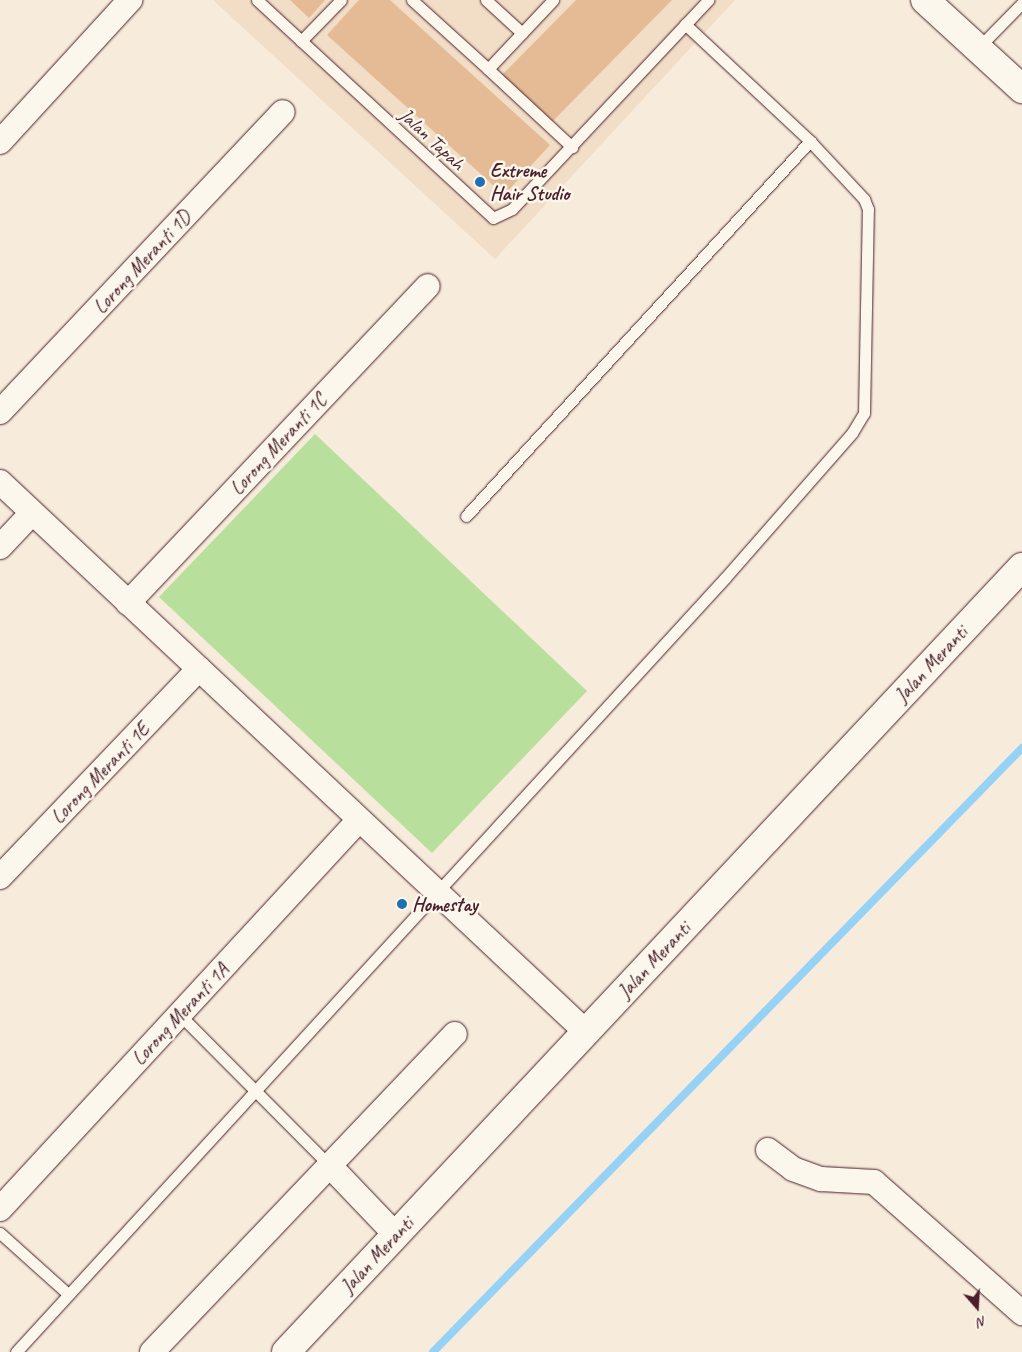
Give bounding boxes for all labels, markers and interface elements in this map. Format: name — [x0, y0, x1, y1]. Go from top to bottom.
street label: Jalan Tapah — [394, 103, 470, 175]
place label: Extreme Hair Studio — [490, 158, 570, 205]
marker: Extreme Hair Studio — [474, 176, 486, 188]
street label: Lorong Meranti 1D — [88, 206, 196, 318]
street label: Lorong Meranti 1C — [225, 388, 331, 500]
street label: Jalan Meranti — [890, 621, 972, 707]
street label: Lorong Meranti 1E — [46, 718, 154, 828]
place label: Homestay — [412, 892, 478, 916]
marker: Homestay — [396, 898, 408, 910]
street label: Jalan Meranti — [613, 917, 695, 1003]
street label: Lorong Meranti 1A — [127, 958, 233, 1070]
street label: Jalan Meranti — [336, 1212, 418, 1298]
north arrow — [952, 1282, 1002, 1332]
text: N — [975, 1312, 989, 1331]

